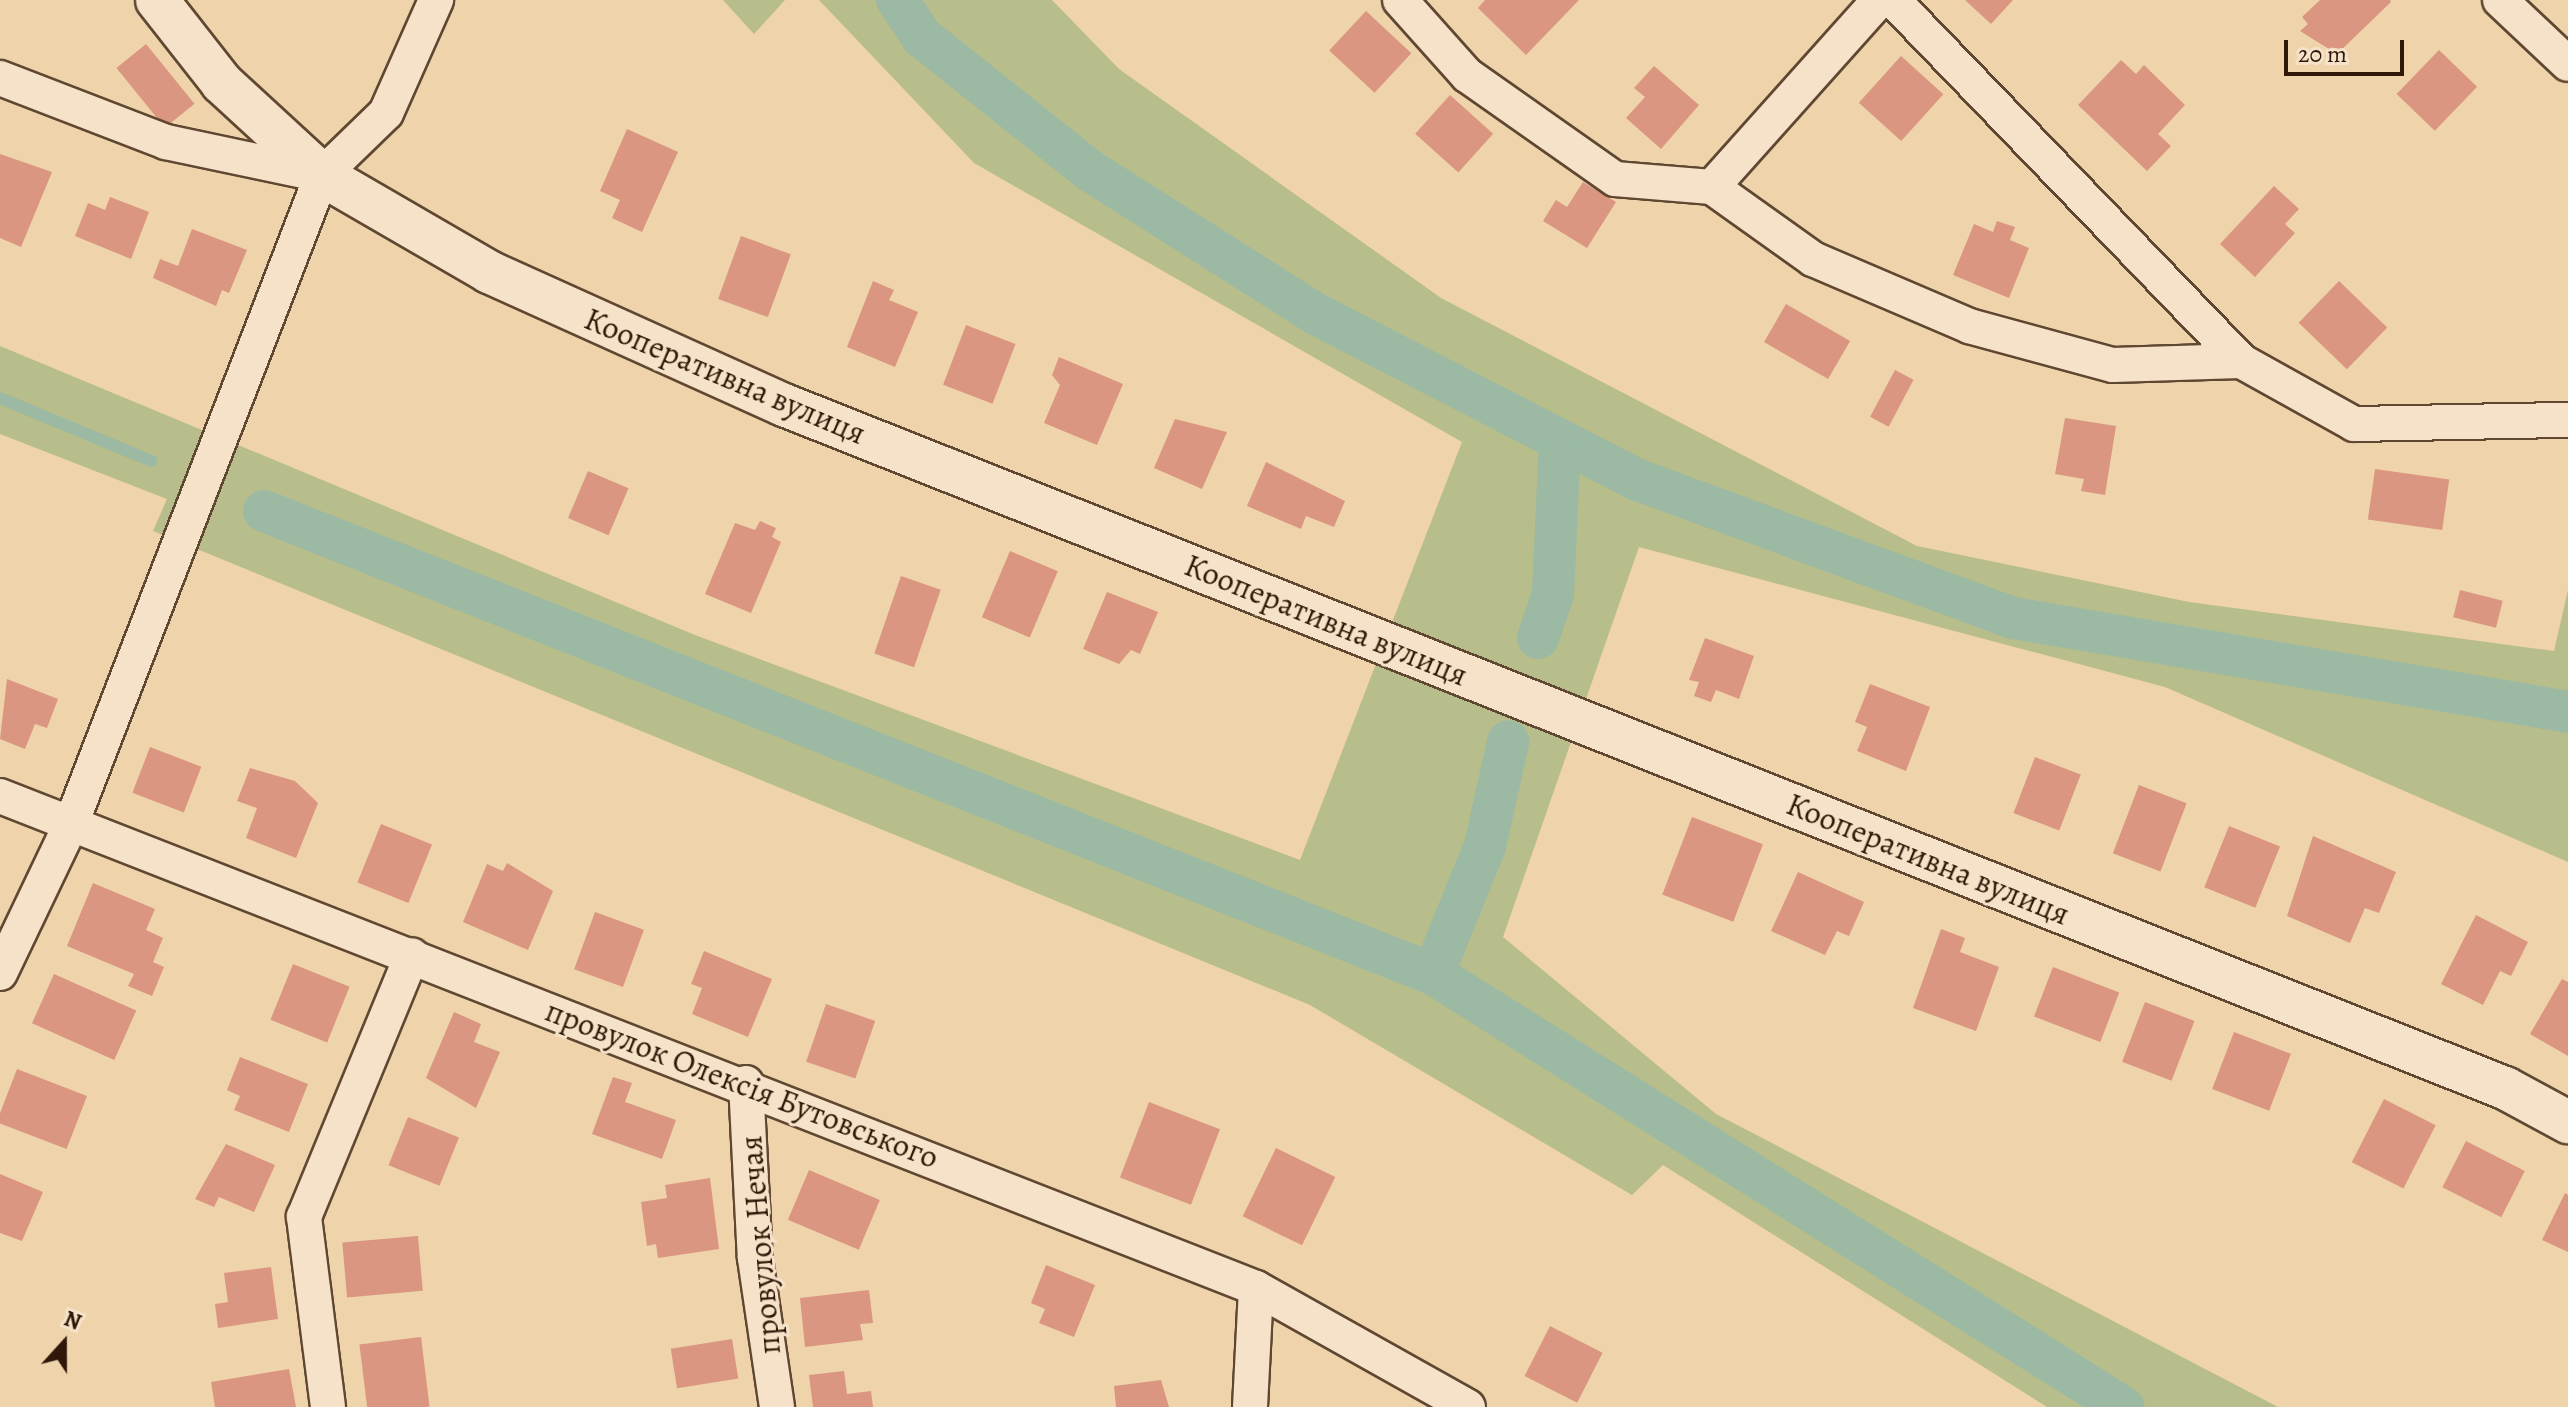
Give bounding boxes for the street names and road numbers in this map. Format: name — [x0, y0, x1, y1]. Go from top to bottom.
street label: Кооперативна вулиця — [579, 299, 871, 453]
street label: Кооперативна вулиця — [1179, 546, 1473, 694]
street label: Кооперативна вулиця — [1781, 785, 2075, 933]
street label: провулок Олексія Бутовського — [540, 991, 944, 1177]
street label: провулок Нечая — [731, 1134, 789, 1356]

